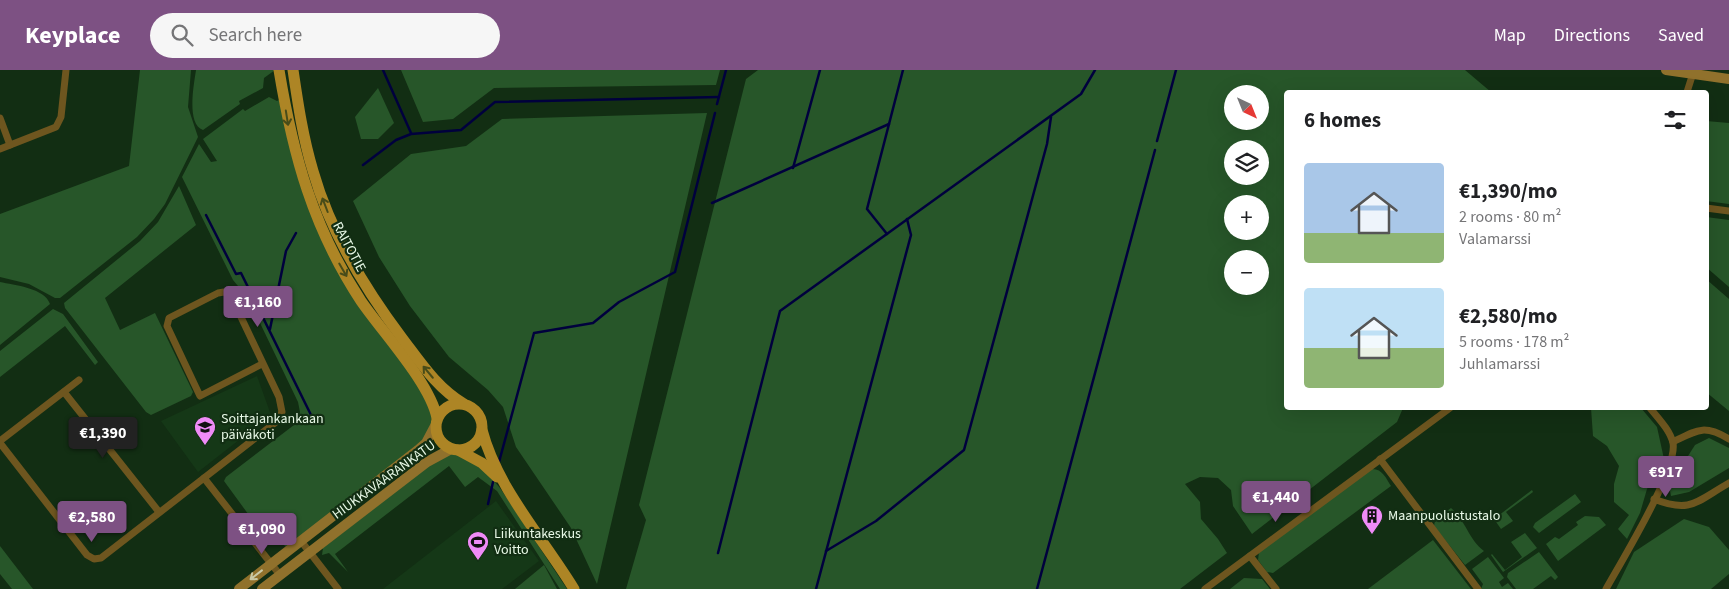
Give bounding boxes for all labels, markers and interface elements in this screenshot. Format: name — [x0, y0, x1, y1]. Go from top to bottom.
search box — [150, 13, 500, 58]
text: Keyplace — [25, 18, 120, 53]
icon: search — [168, 21, 196, 49]
text: Search here — [208, 22, 302, 49]
text: Map — [1494, 23, 1526, 48]
text: Directions — [1554, 23, 1630, 48]
text: Saved — [1658, 23, 1704, 48]
north arrow — [1224, 85, 1269, 130]
map controls — [1224, 85, 1269, 295]
text: 6 homes — [1304, 105, 1381, 135]
icon: filters — [1661, 106, 1689, 134]
one-way arrow — [282, 110, 292, 126]
button: layers — [1224, 140, 1269, 185]
text: €1,390/mo — [1459, 176, 1558, 206]
icon: home — [1344, 183, 1404, 243]
button: + — [1224, 195, 1269, 240]
one-way arrow — [320, 197, 329, 213]
text: 2 rooms · 80 m² — [1459, 206, 1561, 228]
street label: RAITOTIE — [328, 219, 370, 275]
text: Valamarssi — [1459, 228, 1531, 250]
button: − — [1224, 250, 1269, 295]
one-way arrow — [339, 262, 349, 276]
pin: €1,160 — [217, 286, 299, 328]
text: €1,160 — [234, 291, 282, 313]
text: €2,580/mo — [1459, 301, 1558, 331]
icon: home — [1344, 308, 1404, 368]
text: 5 rooms · 178 m² — [1459, 331, 1569, 353]
text: Juhlamarssi — [1459, 353, 1540, 375]
one-way arrow — [422, 366, 434, 379]
place label: Soittajankankaan päiväkoti — [221, 409, 324, 445]
school or university icon: Soittajankankaan päiväkoti — [193, 415, 217, 446]
pin: €1,390 — [62, 416, 144, 459]
text: €1,390 — [79, 422, 127, 444]
street label: HIUKKAVAARANKATU — [328, 436, 440, 524]
pin: €917 — [1636, 456, 1696, 498]
text: €917 — [1649, 461, 1683, 483]
pin: €1,440 — [1235, 480, 1317, 523]
text: €1,440 — [1252, 486, 1300, 508]
pin: €2,580 — [51, 500, 133, 543]
building icon: Maanpuolustustalo — [1360, 504, 1384, 535]
text: €2,580 — [68, 506, 116, 528]
place label: Maanpuolustustalo — [1388, 506, 1500, 526]
pin: €1,090 — [221, 512, 303, 555]
text: €1,090 — [238, 518, 286, 540]
place label: Liikuntakeskus Voitto — [494, 524, 581, 560]
sports icon: Liikuntakeskus Voitto — [466, 530, 490, 561]
one-way arrow — [250, 570, 263, 581]

